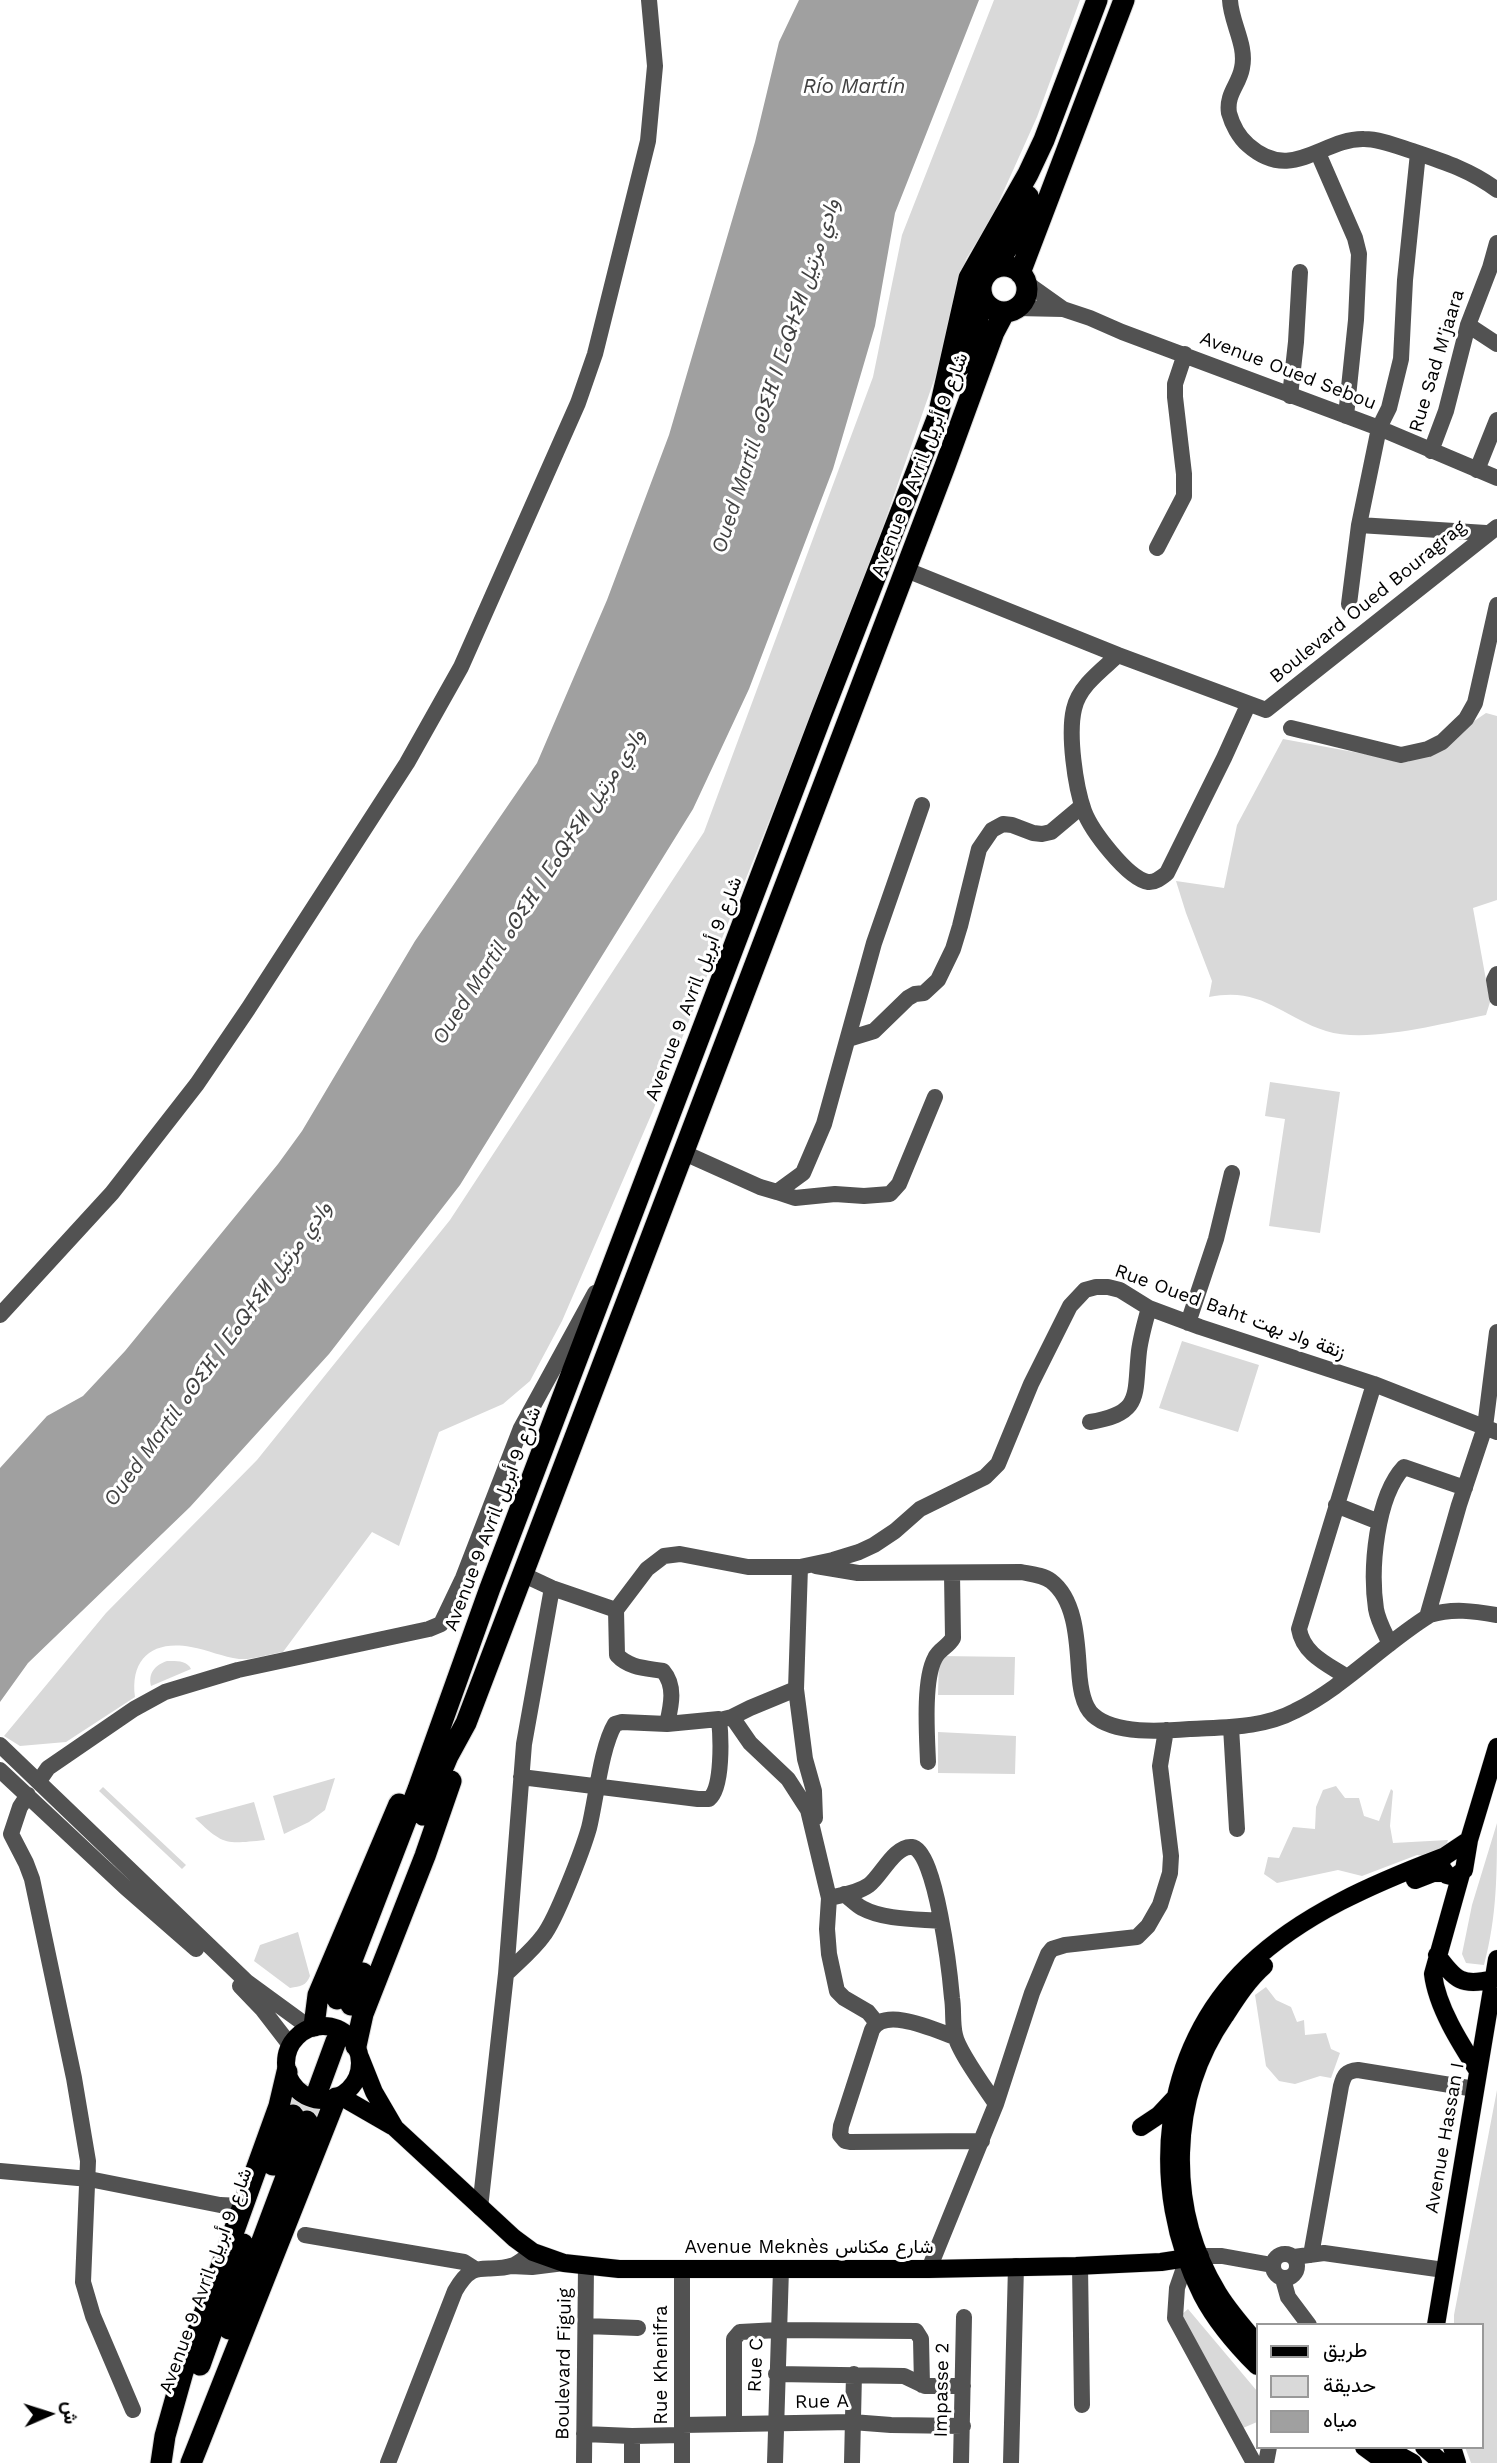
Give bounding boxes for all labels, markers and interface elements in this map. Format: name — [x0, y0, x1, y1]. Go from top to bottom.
water label: Río Martín — [803, 74, 905, 100]
water label: Oued Martil ⴰⵙⵉⴼ ⵏ ⵎⴰⵕⵜⵉⵍ وادي مرتيل — [707, 196, 845, 556]
street label: Rue Sad M'jaara — [1404, 287, 1470, 435]
street label: Avenue Oued Sebou — [1197, 327, 1379, 415]
street label: Avenue 9 Avril شارع 9 أبريل — [867, 350, 973, 580]
street label: Boulevard Oued Bouragrag — [1265, 516, 1471, 688]
water label: Oued Martil ⴰⵙⵉⴼ ⵏ ⵎⴰⵕⵜⵉⵍ وادي مرتيل — [427, 724, 651, 1050]
street label: Avenue 9 Avril شارع 9 أبريل — [641, 874, 747, 1104]
water label: Oued Martil ⴰⵙⵉⴼ ⵏ ⵎⴰⵕⵜⵉⵍ وادي مرتيل — [99, 1196, 337, 1512]
street label: Rue Oued Baht زنقة واد بهت — [1112, 1260, 1348, 1364]
street label: Avenue 9 Avril شارع 9 أبريل — [440, 1404, 546, 1634]
street label: Avenue Hassan I — [1420, 2061, 1470, 2215]
street label: Avenue 9 Avril شارع 9 أبريل — [155, 2165, 257, 2397]
street label: Avenue Meknès شارع مكناس — [684, 2236, 934, 2258]
street label: Boulevard Figuig — [551, 2288, 577, 2440]
street label: Rue Khenifra — [650, 2305, 672, 2425]
legend — [1256, 2323, 1483, 2449]
street label: Rue C — [744, 2337, 768, 2393]
text: طريق — [1323, 2337, 1368, 2362]
street label: Impasse 2 — [930, 2342, 954, 2438]
text: حديقة — [1323, 2372, 1376, 2397]
north arrow — [14, 2379, 84, 2449]
street label: Rue A — [795, 2390, 849, 2414]
text: ش — [58, 2401, 83, 2425]
text: مياه — [1323, 2407, 1357, 2432]

